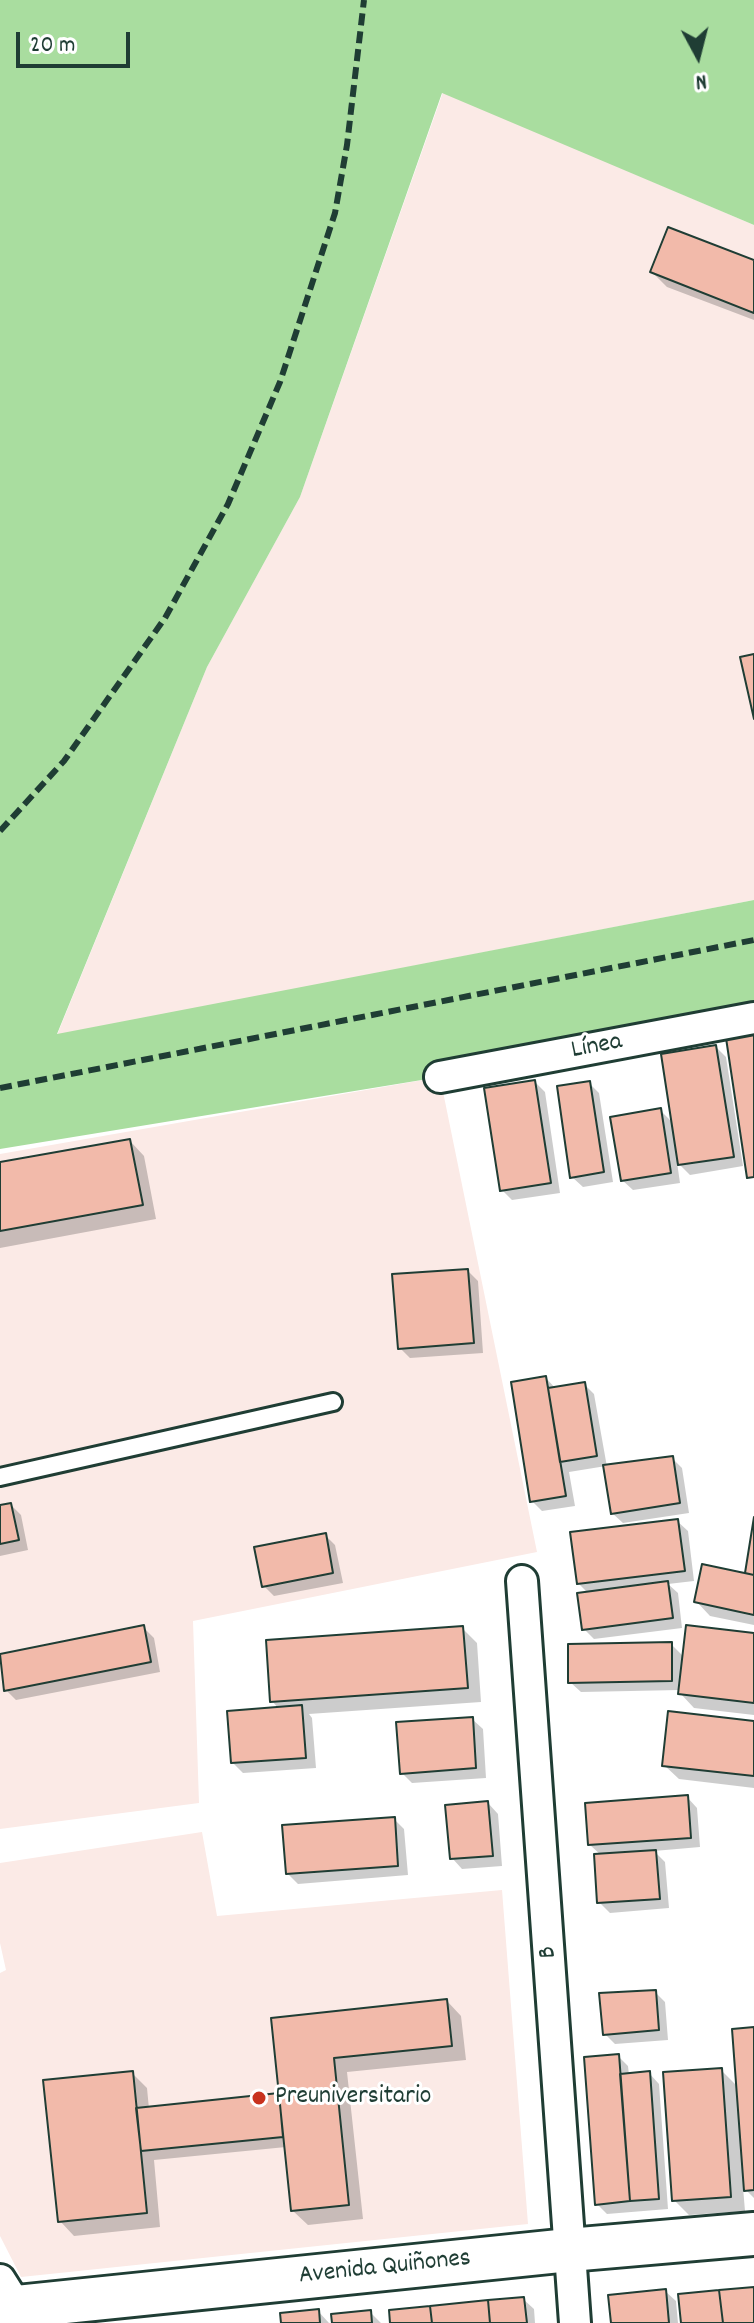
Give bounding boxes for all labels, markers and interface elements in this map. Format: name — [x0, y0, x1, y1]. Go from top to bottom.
scale bar — [20, 16, 134, 66]
north arrow — [658, 16, 738, 96]
text: 20 m — [30, 29, 76, 63]
text: N — [694, 64, 708, 96]
street label: Línea — [569, 1028, 625, 1068]
street label: B — [534, 1945, 566, 1959]
place label: Preuniversitario — [275, 2082, 431, 2114]
marker: Preuniversitario — [250, 2089, 268, 2107]
street label: Avenida Quiñones — [297, 2244, 473, 2294]

